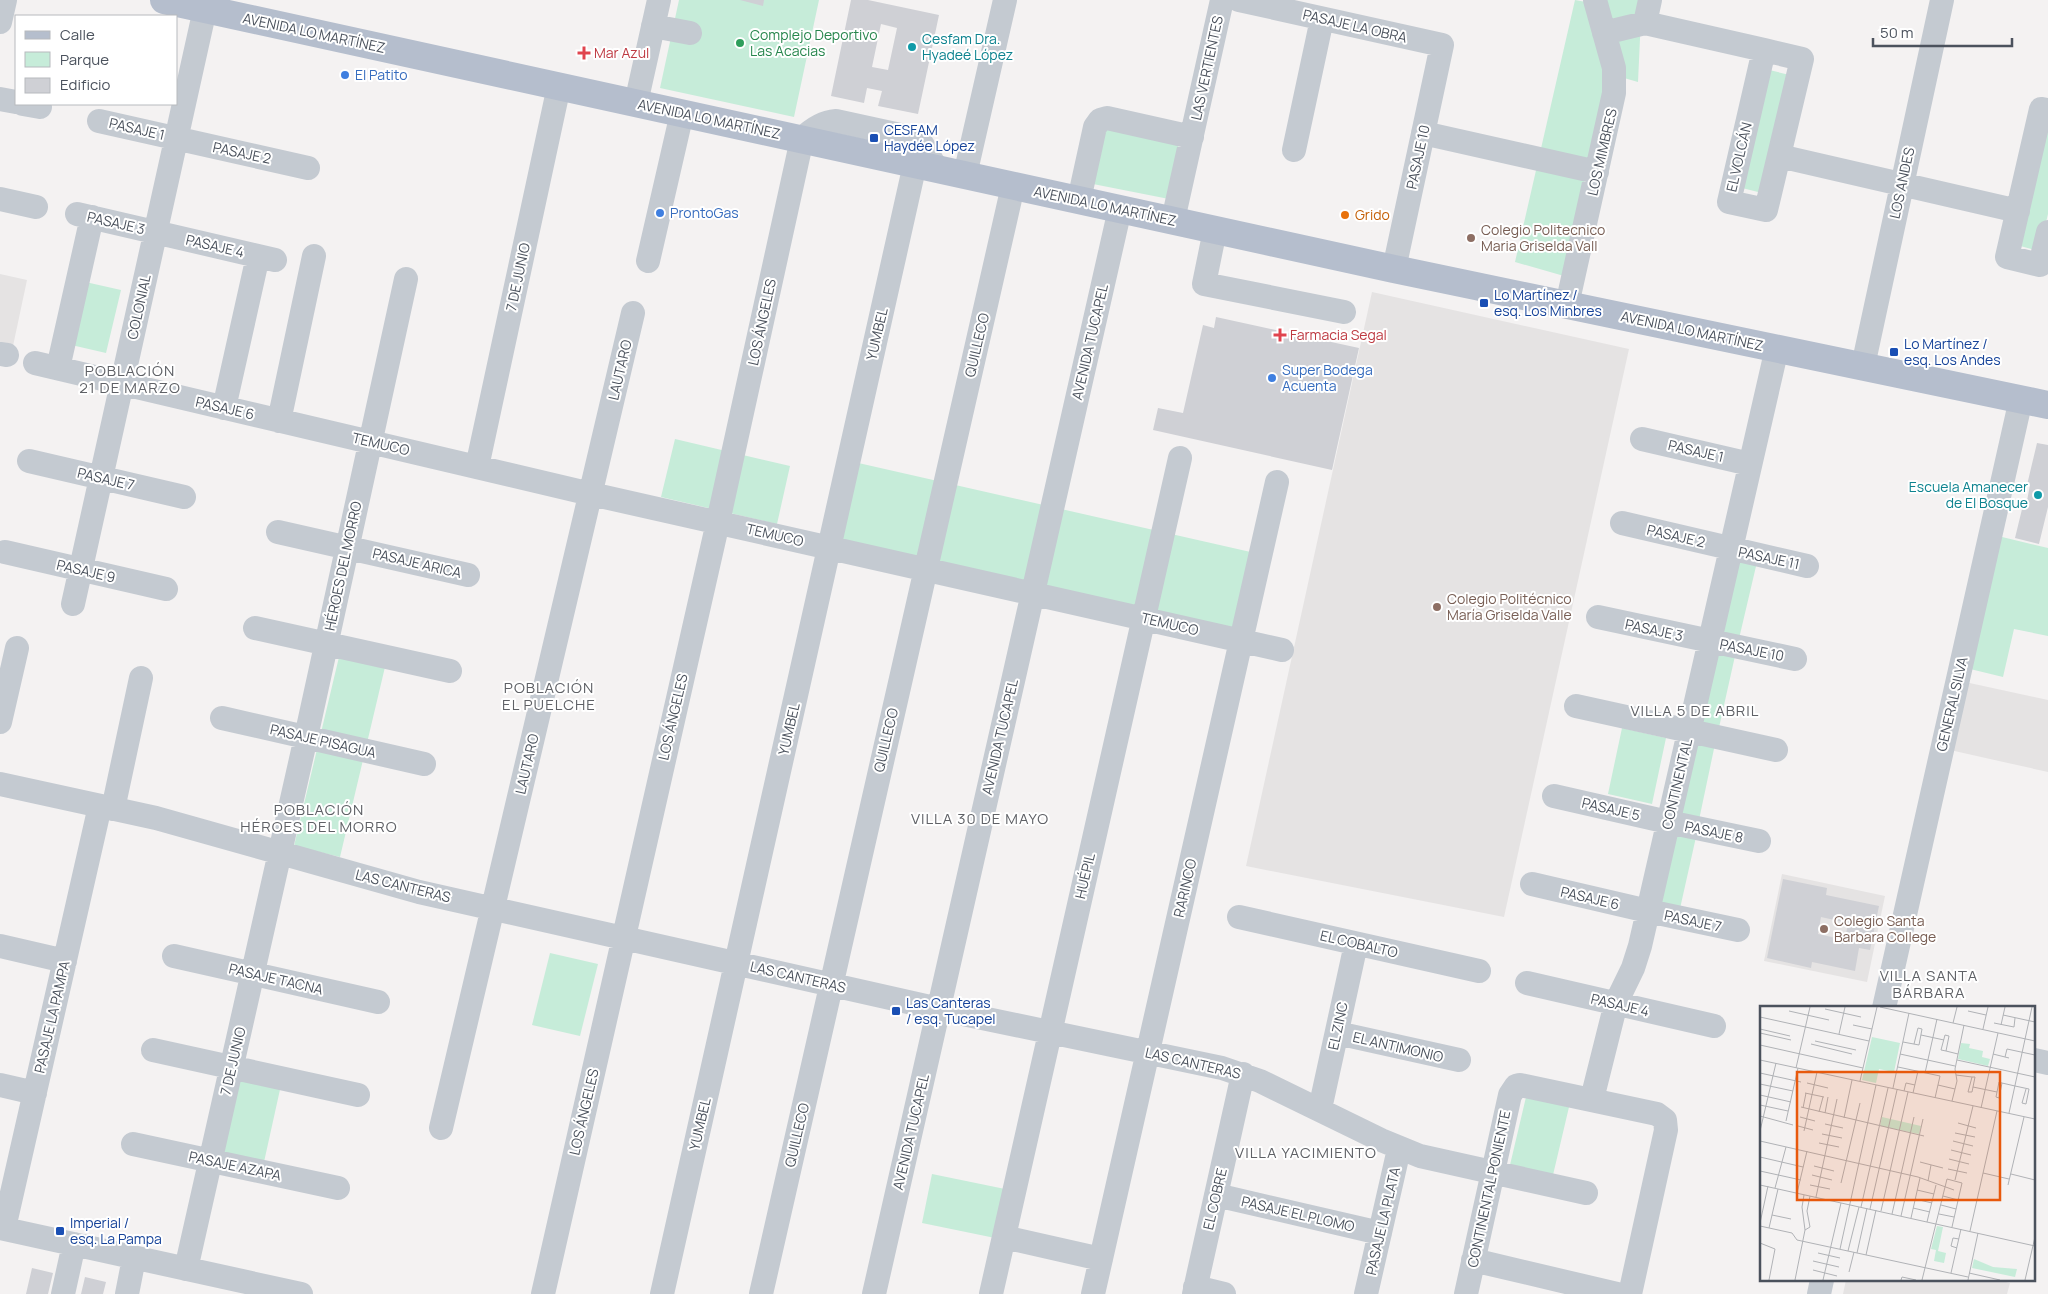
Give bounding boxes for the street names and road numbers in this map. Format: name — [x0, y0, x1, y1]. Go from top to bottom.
street label: PASAJE LA OBRA — [1301, 4, 1409, 47]
street label: AVENIDA LO MARTÍNEZ — [241, 8, 387, 57]
street label: LAS VERTIENTES — [1186, 14, 1227, 122]
street label: AVENIDA LO MARTÍNEZ — [636, 94, 782, 143]
street label: LOS MIMBRES — [1582, 106, 1621, 197]
street label: PASAJE 1 — [107, 113, 167, 144]
street label: EL VOLCÁN — [1721, 120, 1756, 194]
street label: PASAJE 10 — [1401, 123, 1434, 191]
street label: PASAJE 2 — [211, 137, 273, 168]
street label: LOS ANDES — [1885, 145, 1918, 220]
street label: AVENIDA LO MARTÍNEZ — [1032, 181, 1178, 230]
street label: PASAJE 3 — [85, 207, 147, 238]
street label: PASAJE 4 — [184, 230, 246, 261]
street label: 7 DE JUNIO — [501, 241, 534, 313]
street label: COLONIAL — [122, 273, 155, 341]
street label: LOS ÁNGELES — [743, 276, 780, 367]
street label: AVENIDA TUCAPEL — [1067, 282, 1112, 402]
street label: YUMBEL — [861, 306, 892, 362]
street label: AVENIDA LO MARTÍNEZ — [1619, 306, 1765, 355]
street label: QUILLECO — [960, 311, 993, 379]
street label: LAUTARO — [603, 338, 636, 402]
street label: PASAJE 6 — [194, 392, 256, 423]
street label: TEMUCO — [351, 428, 412, 459]
street label: PASAJE 1 — [1666, 435, 1726, 466]
street label: PASAJE 7 — [76, 463, 137, 494]
street label: HÉROES DEL MORRO — [320, 499, 366, 632]
street label: TEMUCO — [745, 519, 806, 550]
street label: PASAJE 2 — [1645, 520, 1707, 551]
street label: PASAJE 11 — [1737, 542, 1801, 573]
street label: PASAJE ARICA — [371, 543, 464, 582]
street label: PASAJE 9 — [55, 555, 117, 586]
street label: TEMUCO — [1140, 608, 1201, 639]
street label: PASAJE 3 — [1623, 614, 1685, 645]
street label: PASAJE 10 — [1718, 634, 1786, 665]
street label: GENERAL SILVA — [1931, 655, 1972, 753]
street label: LOS ÁNGELES — [653, 671, 692, 762]
street label: AVENIDA TUCAPEL — [977, 677, 1022, 797]
street label: YUMBEL — [773, 701, 804, 757]
street label: QUILLECO — [869, 706, 902, 774]
street label: PASAJE PISAGUA — [268, 719, 378, 762]
street label: LAUTARO — [510, 732, 543, 796]
street label: CONTINENTAL — [1657, 737, 1696, 831]
street label: PASAJE 5 — [1580, 793, 1642, 824]
street label: PASAJE 8 — [1683, 816, 1745, 847]
street label: HUÉPIL — [1070, 851, 1099, 901]
street label: RARINCO — [1169, 857, 1200, 919]
street label: LAS CANTERAS — [353, 864, 453, 907]
street label: PASAJE 6 — [1559, 882, 1621, 913]
street label: PASAJE 7 — [1663, 905, 1724, 936]
street label: EL COBALTO — [1318, 925, 1400, 962]
street label: LAS CANTERAS — [748, 956, 848, 997]
street label: PASAJE TACNA — [227, 958, 325, 999]
street label: PASAJE LA PAMPA — [29, 959, 74, 1075]
street label: PASAJE 4 — [1589, 989, 1651, 1020]
street label: EL ZINC — [1323, 1000, 1352, 1052]
street label: 7 DE JUNIO — [215, 1025, 250, 1097]
street label: EL ANTIMONIO — [1351, 1027, 1445, 1066]
street label: LAS CANTERAS — [1143, 1042, 1243, 1083]
street label: LOS ÁNGELES — [564, 1066, 603, 1157]
street label: AVENIDA TUCAPEL — [888, 1072, 933, 1192]
street label: YUMBEL — [684, 1096, 715, 1152]
street label: QUILLECO — [780, 1101, 813, 1169]
street label: CONTINENTAL PONIENTE — [1463, 1109, 1514, 1269]
street label: PASAJE AZAPA — [187, 1146, 283, 1185]
street label: PASAJE LA PLATA — [1361, 1165, 1404, 1277]
street label: EL COBRE — [1198, 1166, 1231, 1232]
street label: PASAJE EL PLOMO — [1240, 1191, 1357, 1236]

